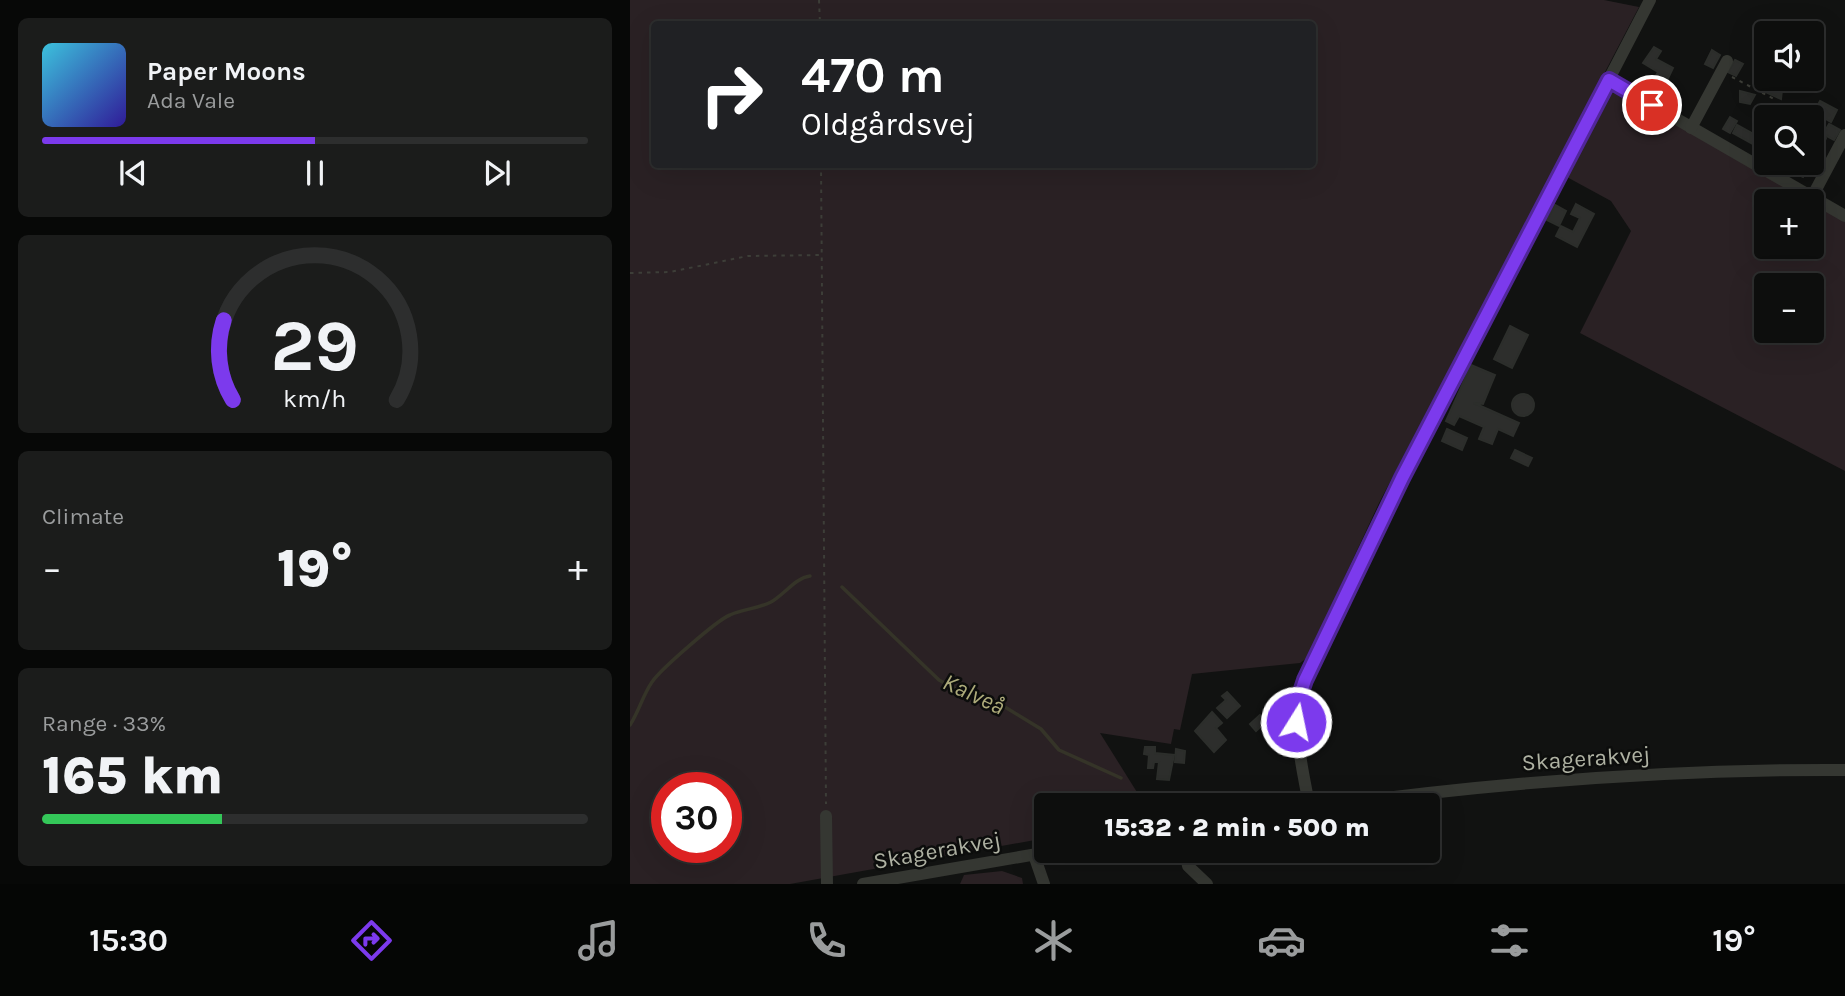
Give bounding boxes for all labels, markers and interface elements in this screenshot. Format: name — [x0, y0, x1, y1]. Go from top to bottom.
map controls — [1754, 21, 1824, 343]
button: sound — [1754, 21, 1824, 91]
text: 470 m — [801, 47, 944, 104]
icon: right — [686, 49, 777, 140]
text: Paper Moons — [147, 56, 306, 87]
pin — [1622, 75, 1682, 135]
icon: arrive — [1633, 86, 1671, 124]
text: Ada Vale — [147, 87, 235, 114]
button: search — [1754, 105, 1824, 175]
text: Oldgårdsvej — [801, 106, 975, 143]
icon: previous — [114, 154, 152, 192]
icon: pause — [296, 154, 334, 192]
icon: next — [478, 154, 516, 192]
button: + — [1754, 189, 1824, 259]
button: − — [1754, 273, 1824, 343]
text: 29 — [271, 303, 359, 388]
text: km/h — [283, 384, 347, 413]
text: Climate — [42, 503, 124, 530]
text: 19° — [277, 538, 353, 599]
text: − — [42, 546, 62, 591]
text: + — [568, 546, 588, 591]
water label: Kalveå — [938, 667, 1010, 721]
position arrow — [1259, 685, 1333, 759]
text: Range · 33% — [42, 710, 166, 737]
street label: Skagerakvej — [1521, 741, 1651, 776]
text: 165 km — [42, 745, 223, 806]
speed limit sign: 30 — [651, 772, 742, 863]
text: 15:32 · 2 min · 500 m — [1104, 812, 1370, 843]
street label: Skagerakvej — [871, 826, 1003, 875]
icon: directions — [347, 916, 396, 965]
icon: music — [574, 916, 623, 965]
icon: phone — [802, 916, 851, 965]
icon: climate — [1029, 916, 1078, 965]
icon: car — [1257, 916, 1306, 965]
icon: filters — [1485, 916, 1534, 965]
text: 15:30 — [89, 922, 168, 959]
text: 19° — [1712, 922, 1756, 959]

